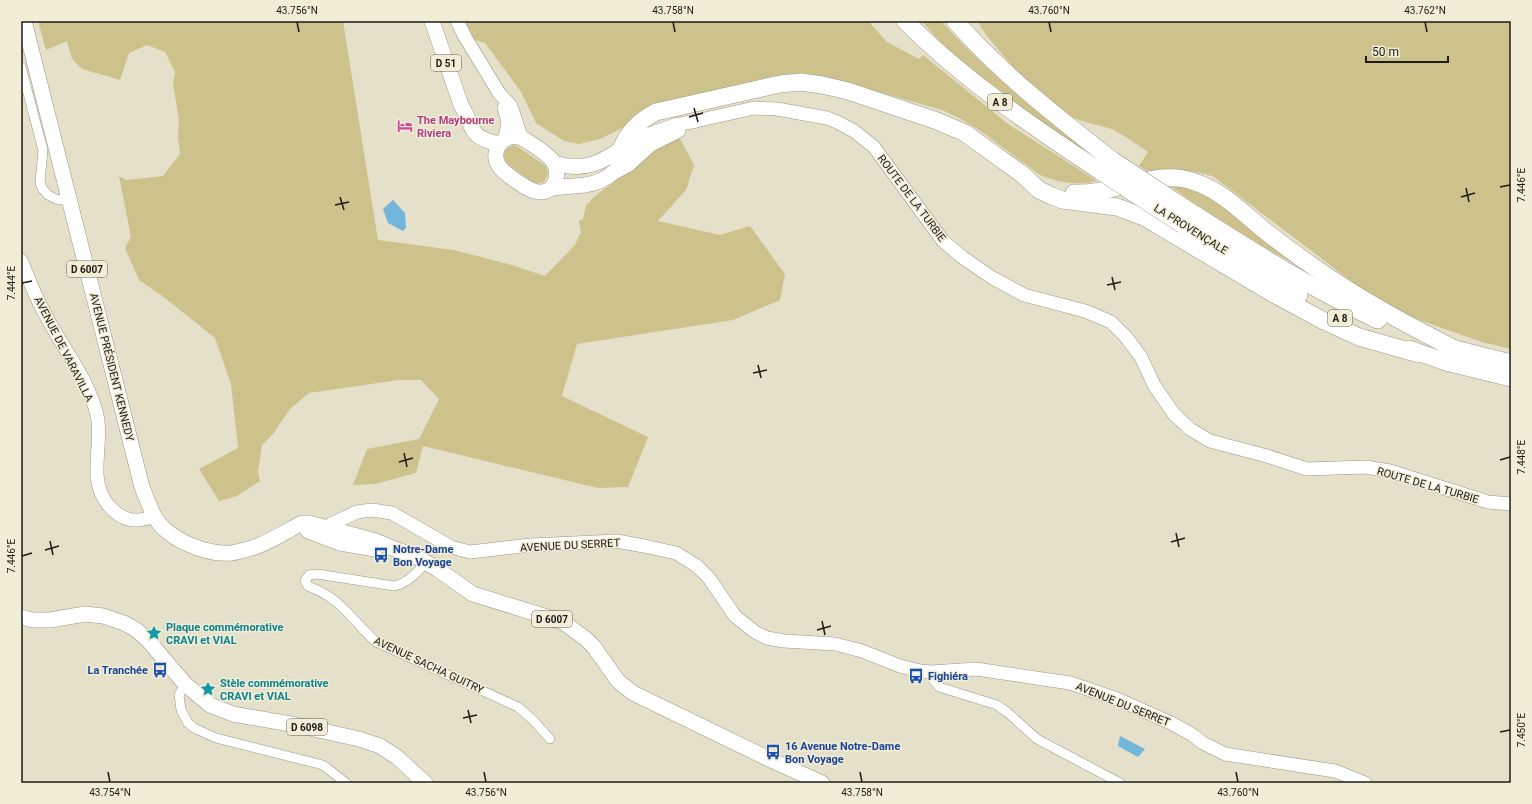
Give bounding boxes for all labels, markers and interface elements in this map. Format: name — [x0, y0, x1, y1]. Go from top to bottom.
text: 43.756°N — [276, 5, 318, 16]
text: 43.758°N — [652, 5, 694, 16]
text: 43.760°N — [1028, 5, 1070, 16]
text: 43.762°N — [1404, 5, 1446, 16]
scale bar — [1366, 38, 1448, 64]
text: 50 m — [1372, 45, 1399, 59]
road number: D 51 — [431, 55, 461, 71]
road number: A 8 — [988, 94, 1012, 110]
place label: The Maybourne Riviera — [417, 114, 494, 140]
hotel icon: The Maybourne Riviera — [396, 117, 414, 135]
street label: ROUTE DE LA TURBIE — [875, 152, 949, 244]
text: 7.446°E — [1516, 167, 1527, 202]
street label: LA PROVENÇALE — [1151, 201, 1230, 257]
road number: D 6007 — [67, 261, 107, 277]
text: 7.444°E — [6, 265, 17, 300]
street label: AVENUE PRÉSIDENT KENNEDY — [87, 292, 136, 443]
street label: AVENUE DE VARAVILLA — [31, 294, 96, 405]
road number: A 8 — [1328, 310, 1352, 326]
text: 7.448°E — [1516, 439, 1527, 474]
street label: ROUTE DE LA TURBIE — [1375, 465, 1480, 506]
street label: AVENUE DU SERRET — [520, 536, 621, 555]
text: 7.446°E — [6, 538, 17, 573]
place label: Notre-Dame Bon Voyage — [393, 543, 453, 569]
bus stop icon: Notre-Dame Bon Voyage — [372, 546, 390, 564]
road number: D 6007 — [532, 611, 572, 627]
place label: Plaque commémorative CRAVI et VIAL — [166, 621, 283, 647]
place icon: Plaque commémorative CRAVI et VIAL — [145, 624, 163, 642]
street label: AVENUE SACHA GUITRY — [372, 634, 486, 697]
bus stop icon: La Tranchée — [151, 661, 169, 679]
place label: La Tranchée — [88, 664, 148, 677]
bus stop icon: Fighiéra — [907, 667, 925, 685]
place label: Fighiéra — [928, 670, 968, 683]
place label: Stèle commémorative CRAVI et VIAL — [220, 677, 329, 703]
place icon: Stèle commémorative CRAVI et VIAL — [199, 680, 217, 698]
street label: AVENUE DU SERRET — [1074, 680, 1172, 729]
text: 7.450°E — [1516, 712, 1527, 747]
road number: D 6098 — [287, 719, 327, 735]
place label: 16 Avenue Notre-Dame Bon Voyage — [785, 740, 900, 766]
bus stop icon: 16 Avenue Notre-Dame Bon Voyage — [764, 743, 782, 761]
text: 43.754°N — [89, 787, 131, 798]
text: 43.756°N — [465, 787, 507, 798]
text: 43.758°N — [841, 787, 883, 798]
text: 43.760°N — [1217, 787, 1259, 798]

